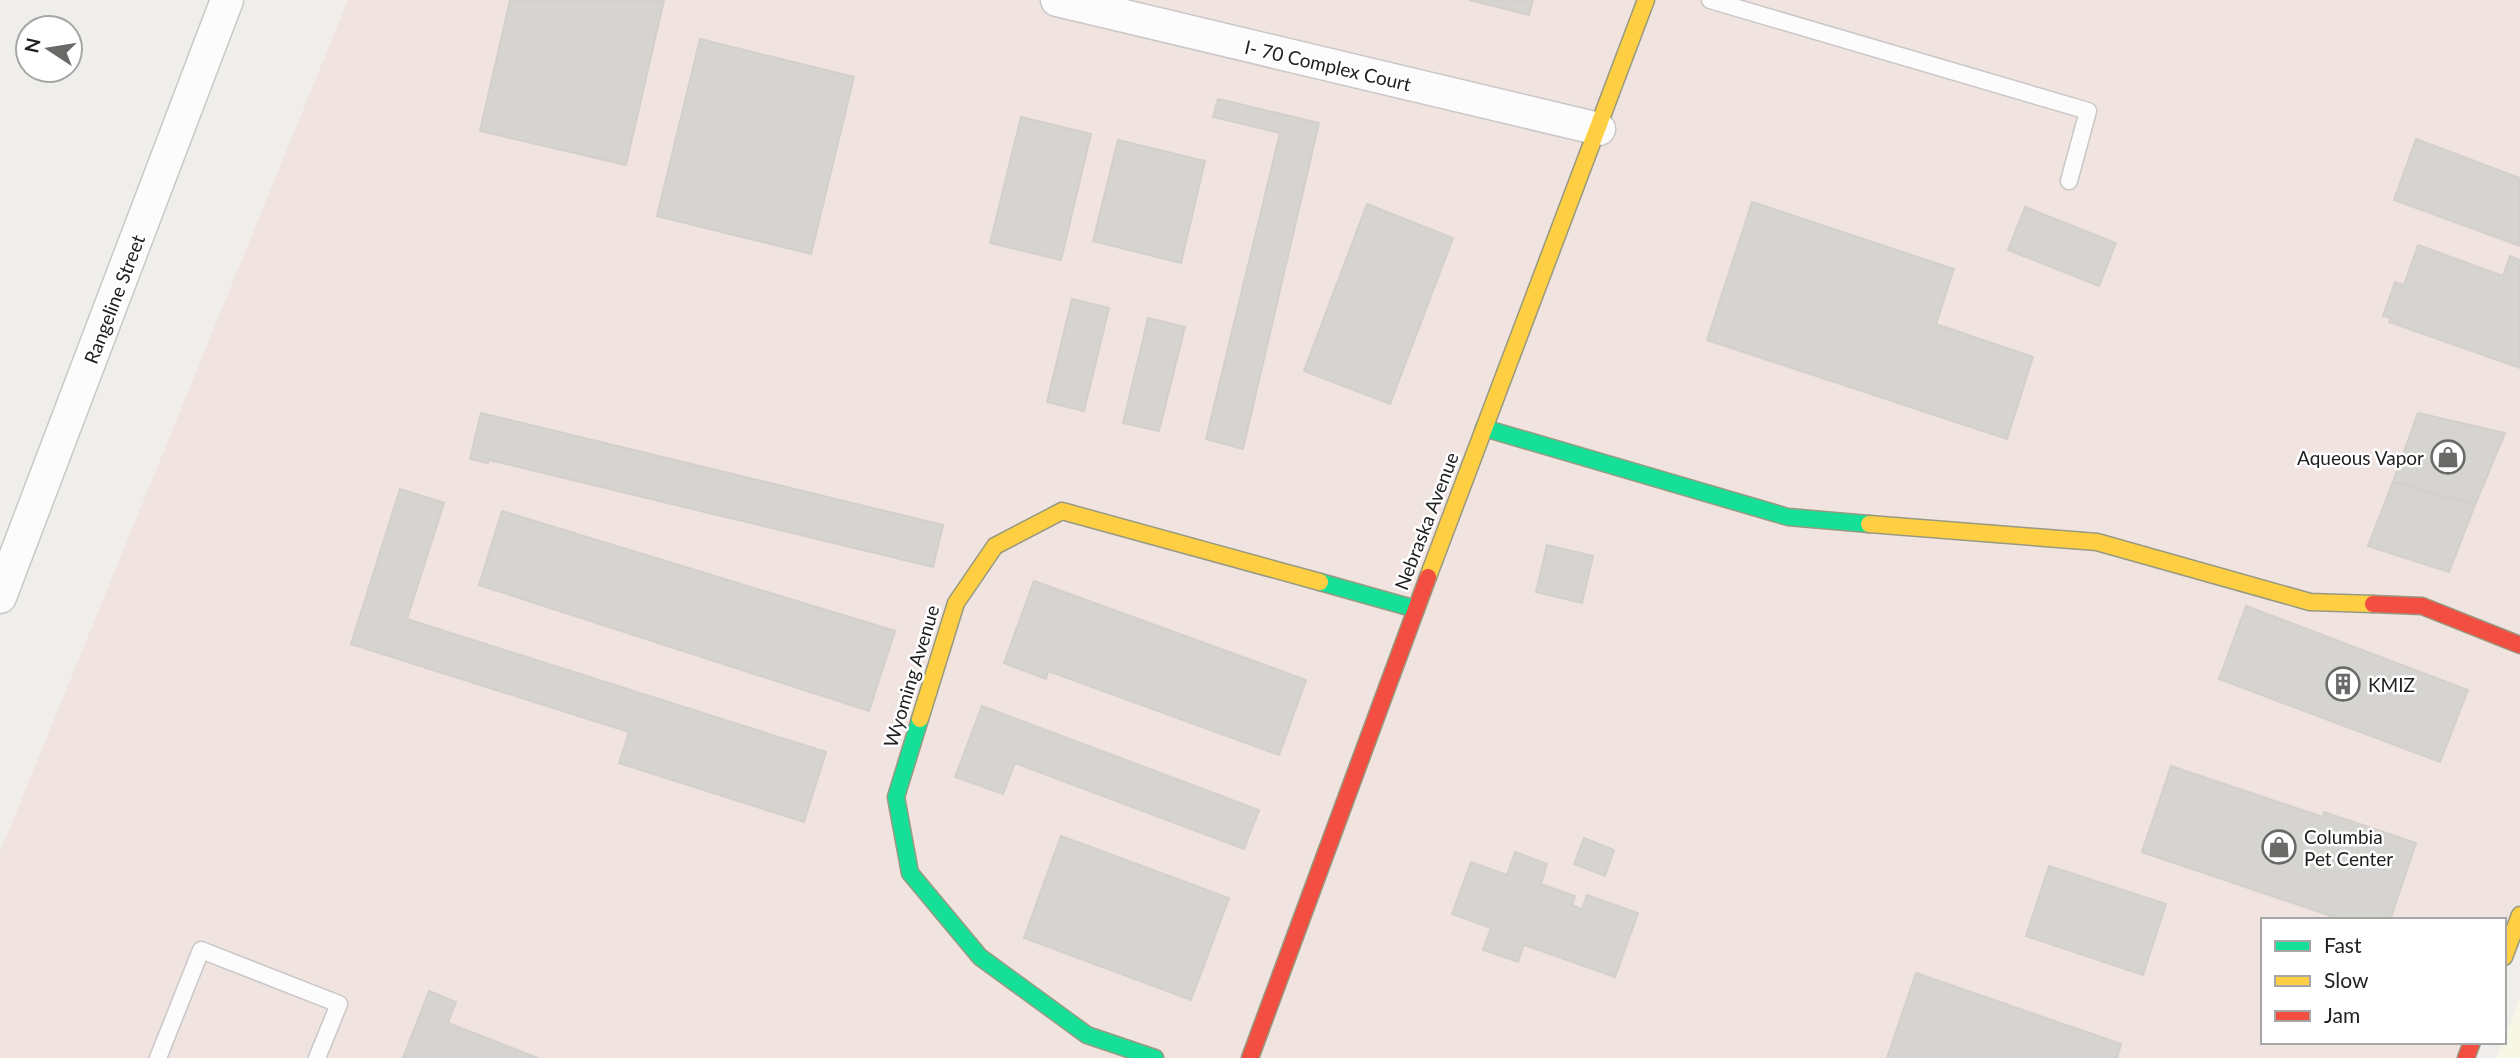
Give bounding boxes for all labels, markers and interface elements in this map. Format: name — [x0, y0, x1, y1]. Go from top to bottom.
north arrow — [14, 14, 84, 84]
street label: I- 70 Complex Court — [1243, 35, 1414, 95]
text: N — [19, 36, 45, 55]
street label: Rangeline Street — [79, 231, 149, 367]
shop icon: Aqueous Vapor — [2429, 438, 2467, 476]
place label: Aqueous Vapor — [2297, 446, 2424, 469]
street label: Nebraska Avenue — [1389, 449, 1463, 593]
street label: Wyoming Avenue — [878, 602, 944, 750]
building icon: KMIZ — [2324, 665, 2362, 703]
place label: KMIZ — [2368, 673, 2415, 696]
place label: Columbia Pet Center — [2304, 825, 2393, 870]
shop icon: Columbia Pet Center — [2260, 828, 2298, 866]
legend — [2261, 918, 2506, 1044]
text: Fast — [2324, 932, 2362, 957]
text: Slow — [2324, 967, 2369, 992]
text: Jam — [2324, 1002, 2360, 1027]

